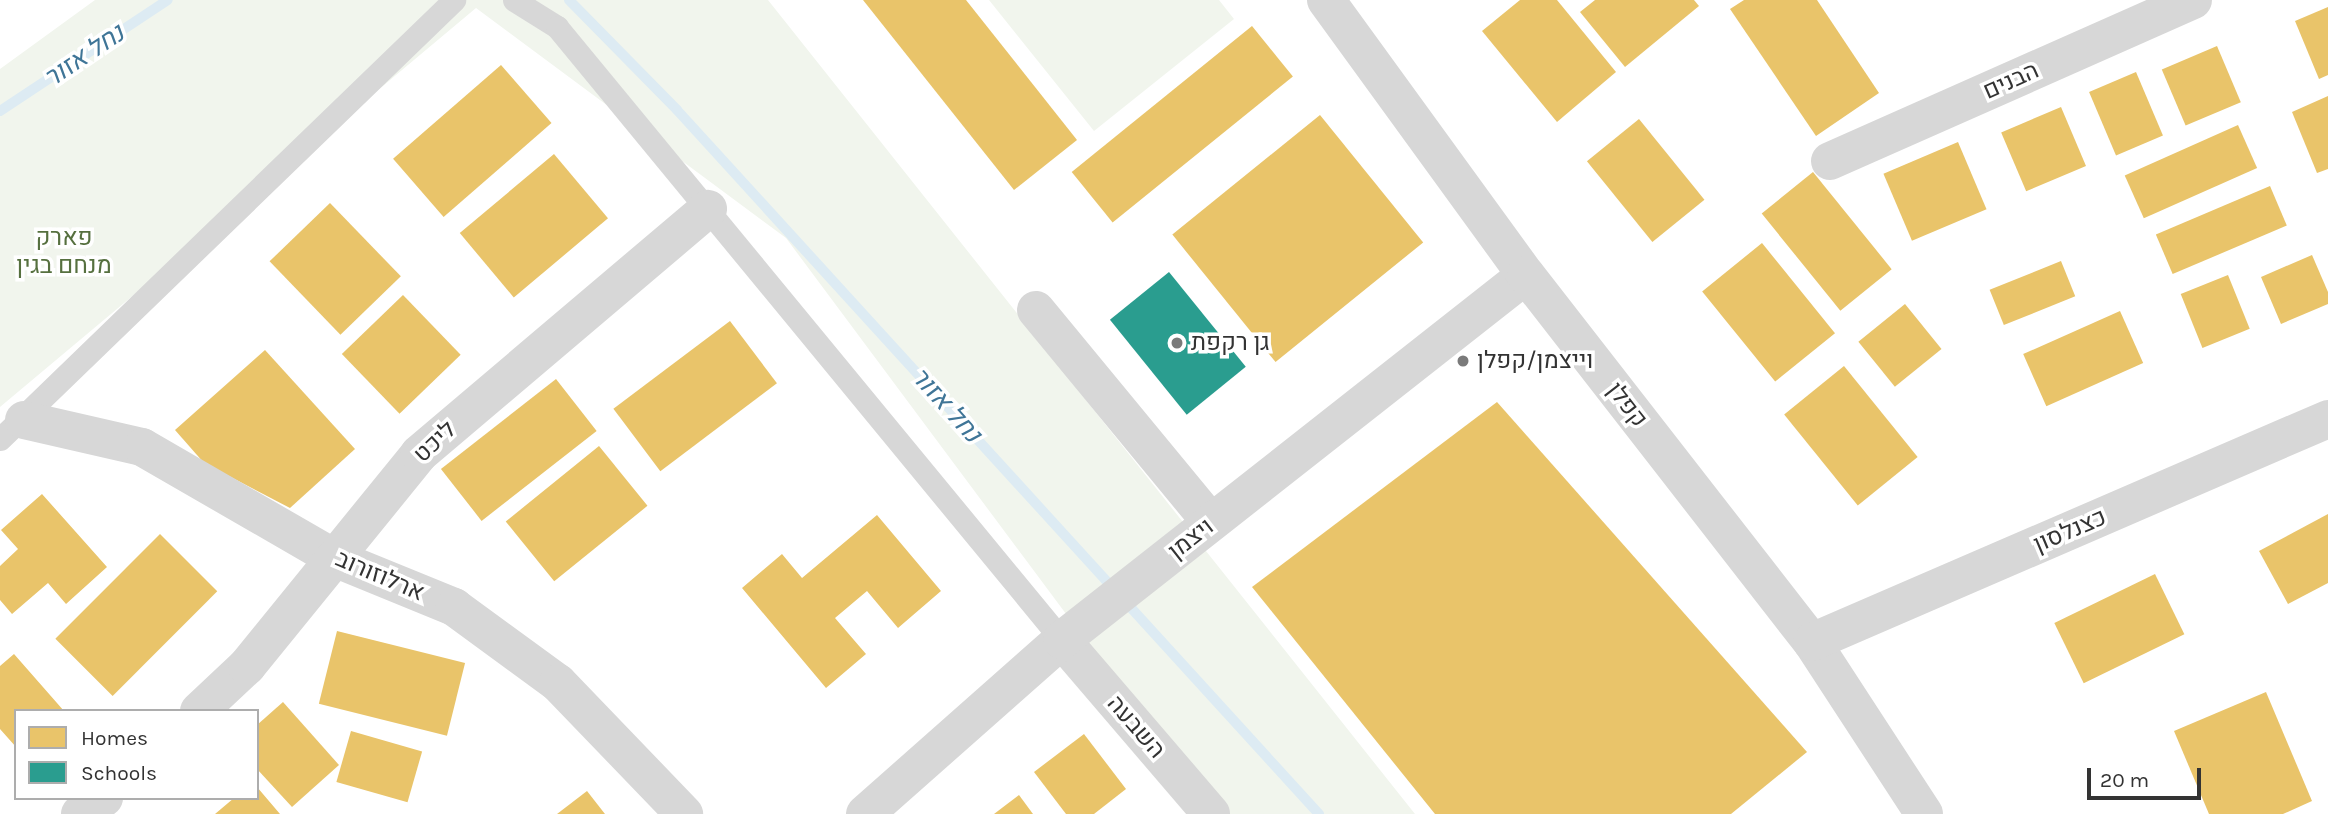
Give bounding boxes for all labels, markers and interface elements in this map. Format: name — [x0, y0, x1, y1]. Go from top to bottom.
water label: נחל אזור — [38, 18, 130, 94]
street label: הבנים — [1979, 56, 2043, 106]
park label: פארק מנחם בגין — [16, 224, 112, 280]
place label: גן רקפת — [1191, 329, 1270, 357]
marker: גן רקפת — [1169, 335, 1185, 351]
place label: וייצמן/קפלן — [1477, 347, 1593, 375]
marker: וייצמן/קפלן — [1455, 353, 1471, 369]
water label: נחל אזור — [904, 361, 988, 449]
street label: קפלן — [1601, 377, 1653, 433]
street label: ליכט — [408, 415, 462, 469]
street label: כצנלסון — [2029, 503, 2111, 559]
street label: ויצמן — [1163, 512, 1219, 566]
street label: ארלוזורוב — [331, 544, 429, 608]
street label: השבעה — [1101, 690, 1171, 764]
legend — [14, 709, 259, 800]
text: Homes — [81, 726, 148, 750]
scale bar — [2090, 754, 2204, 798]
text: Schools — [81, 761, 157, 785]
text: 20 m — [2100, 768, 2149, 792]

